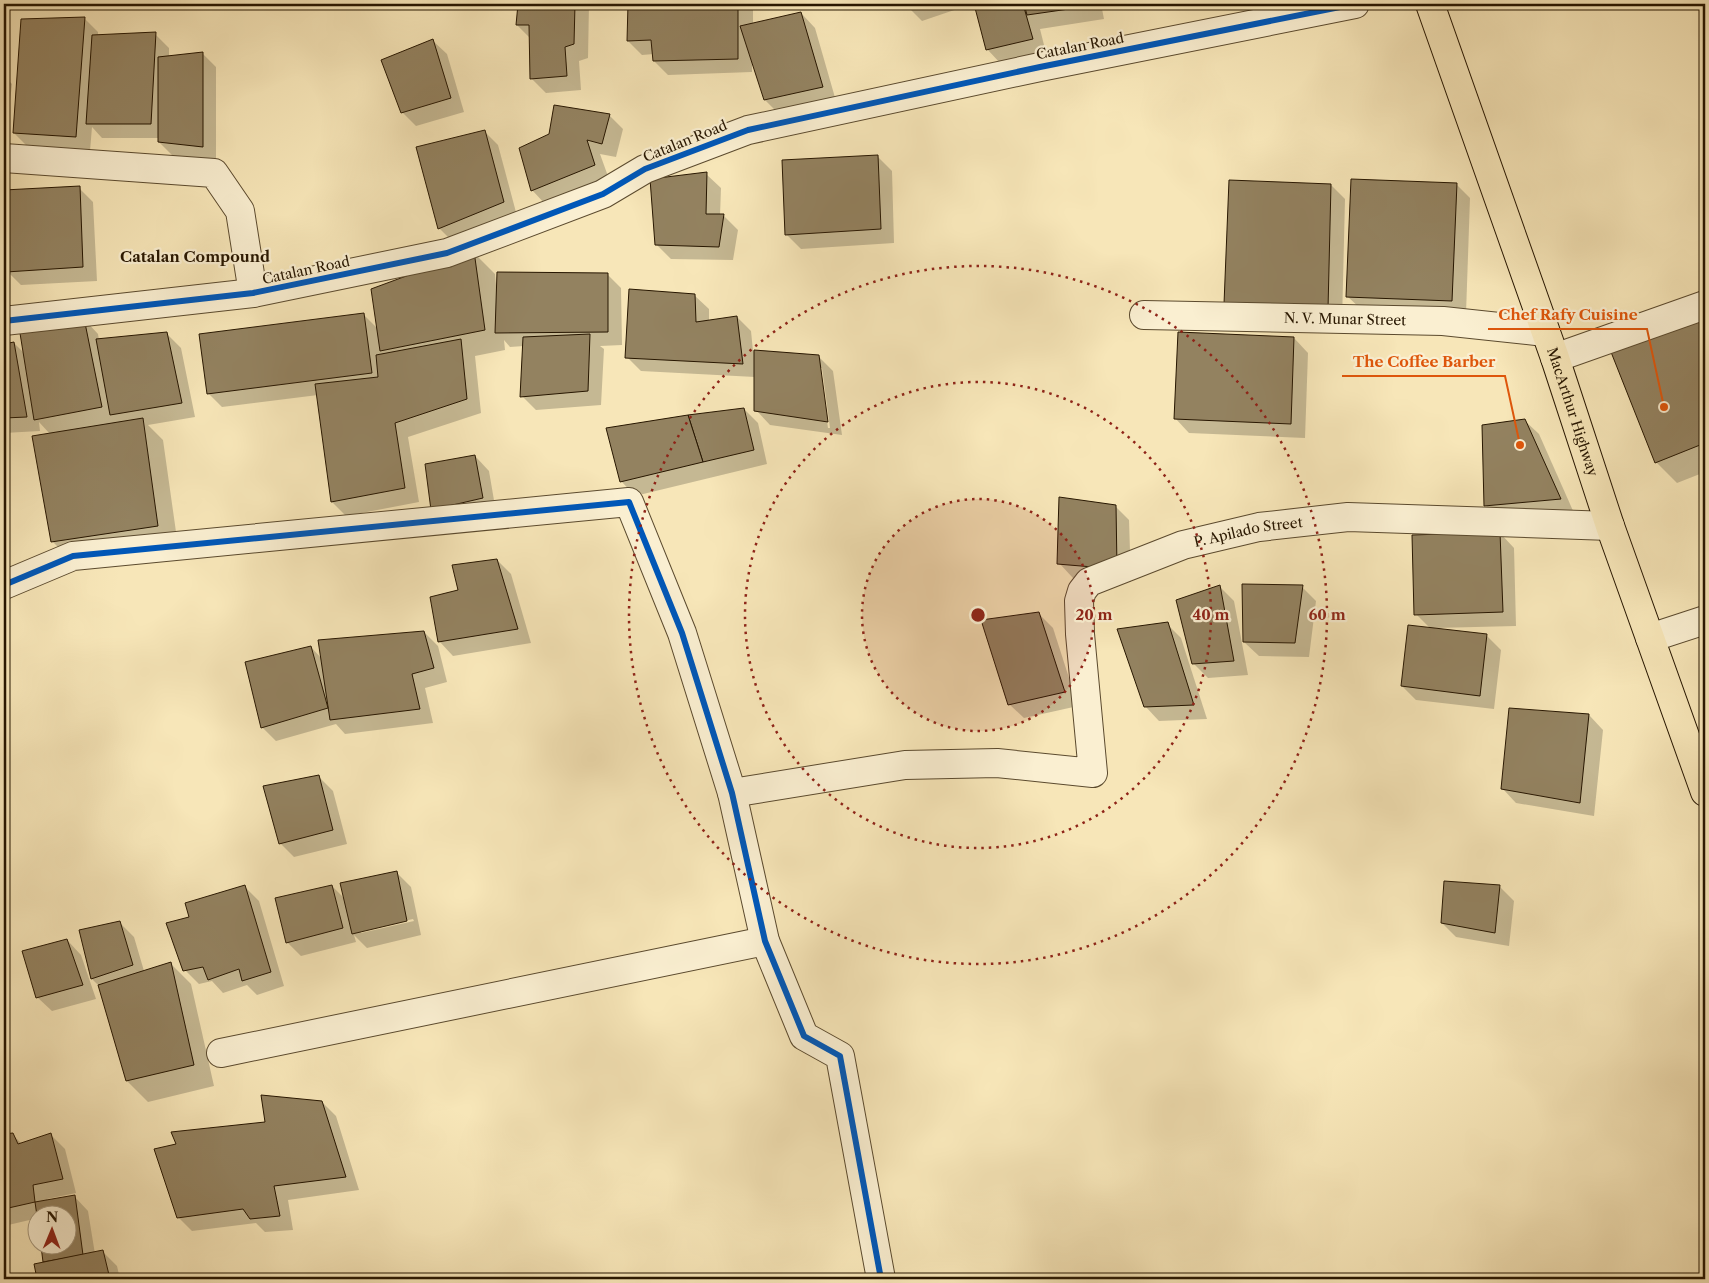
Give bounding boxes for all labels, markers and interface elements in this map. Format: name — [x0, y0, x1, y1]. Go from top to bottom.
street label: Catalan Road — [1035, 29, 1126, 63]
street label: Catalan Road — [640, 116, 730, 166]
district label: Catalan Compound — [120, 247, 270, 266]
street label: Catalan Road — [261, 252, 352, 288]
callout: Chef Rafy Cuisine — [1488, 299, 1647, 329]
text: Chef Rafy Cuisine — [1498, 305, 1638, 324]
street label: N. V. Munar Street — [1284, 309, 1406, 329]
street label: MacArthur Highway — [1543, 345, 1602, 479]
callout: The Coffee Barber — [1342, 346, 1505, 376]
text: The Coffee Barber — [1353, 352, 1496, 371]
street label: P. Apilado Street — [1192, 513, 1304, 551]
text: 20 m — [1075, 605, 1113, 624]
text: 40 m — [1192, 605, 1230, 624]
text: 60 m — [1308, 605, 1346, 624]
centre of rings — [969, 606, 987, 624]
north arrow — [28, 1206, 78, 1256]
text: N — [46, 1208, 58, 1226]

